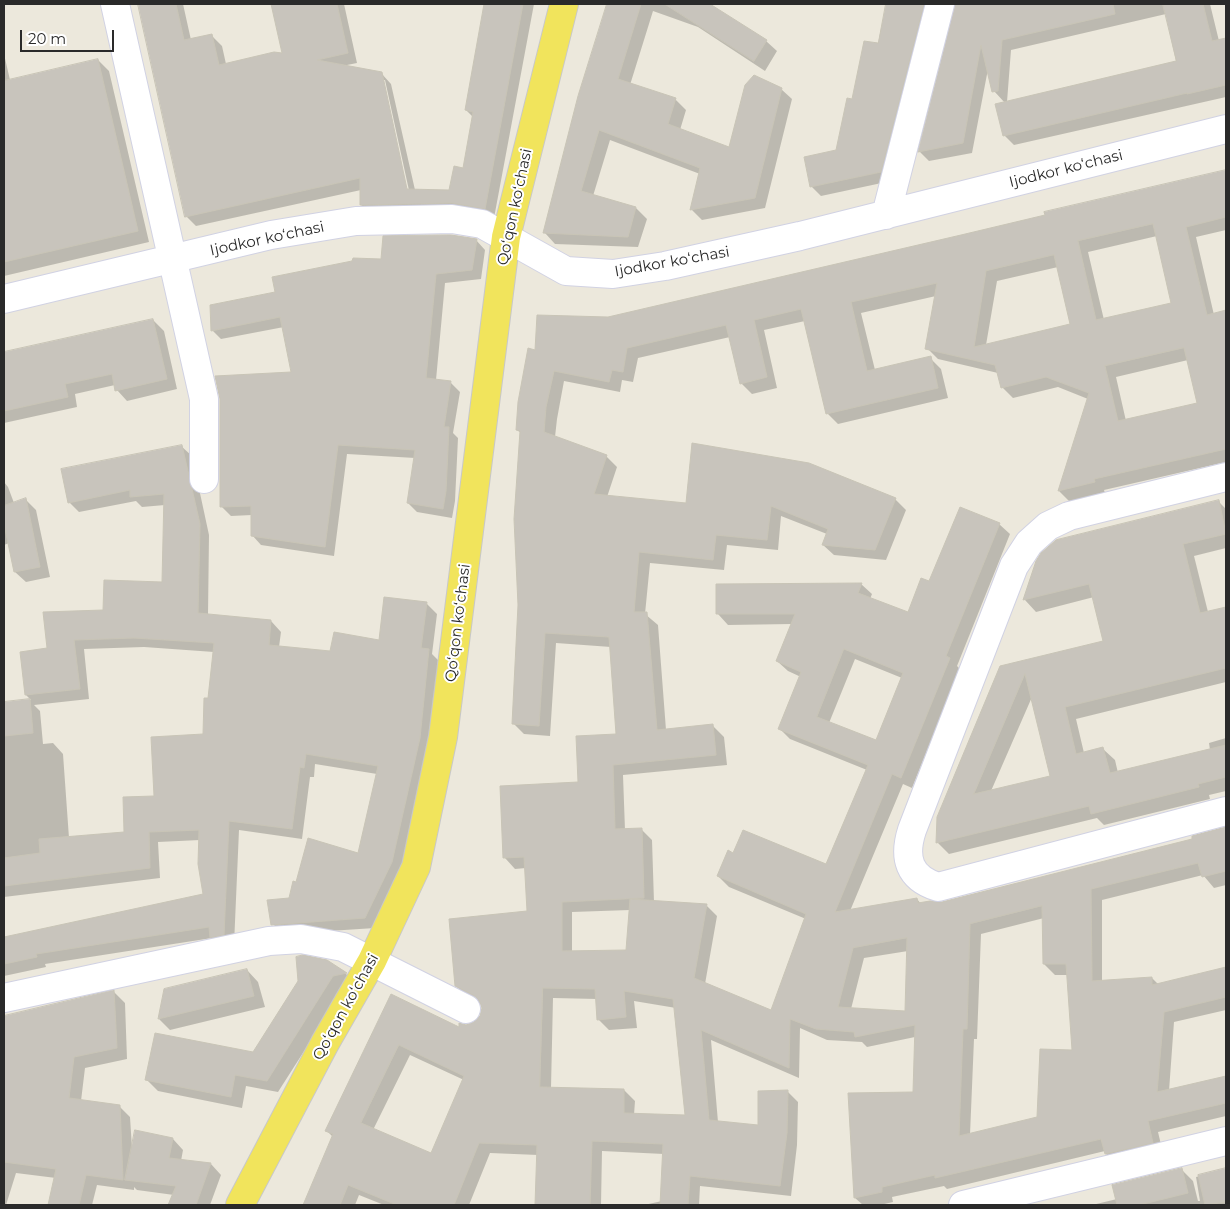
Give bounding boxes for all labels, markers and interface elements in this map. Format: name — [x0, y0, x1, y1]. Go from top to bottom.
scale bar — [22, 20, 116, 52]
text: 20 m — [28, 29, 66, 48]
street label: Ijodkor koʻchasi — [1007, 146, 1125, 192]
street label: Qoʻqon koʻchasi — [494, 147, 536, 267]
street label: Ijodkor koʻchasi — [208, 218, 326, 260]
street label: Ijodkor koʻchasi — [613, 243, 731, 281]
street label: Qoʻqon koʻchasi — [442, 563, 474, 683]
street label: Qoʻqon koʻchasi — [309, 951, 383, 1063]

